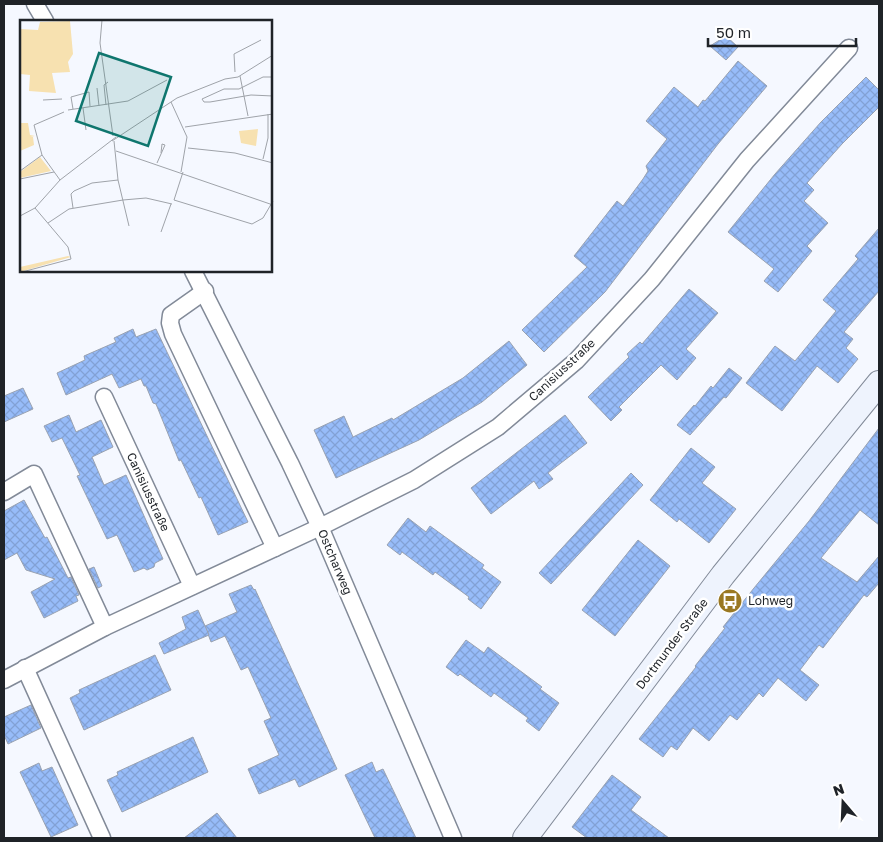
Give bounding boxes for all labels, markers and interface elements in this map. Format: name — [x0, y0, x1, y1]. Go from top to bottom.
scale bar — [708, 15, 856, 47]
inset map — [20, 20, 272, 272]
text: 50 m — [716, 23, 751, 41]
street label: Canisiusstraße — [525, 335, 598, 404]
street label: Canisiusstraße — [124, 450, 173, 534]
street label: Ostcharweg — [315, 527, 356, 597]
bus stop icon: Lohweg — [717, 588, 743, 614]
place label: Lohweg — [748, 593, 793, 608]
street label: Dortmunder Straße — [632, 595, 711, 692]
north arrow — [818, 777, 868, 827]
text: N — [831, 779, 846, 799]

